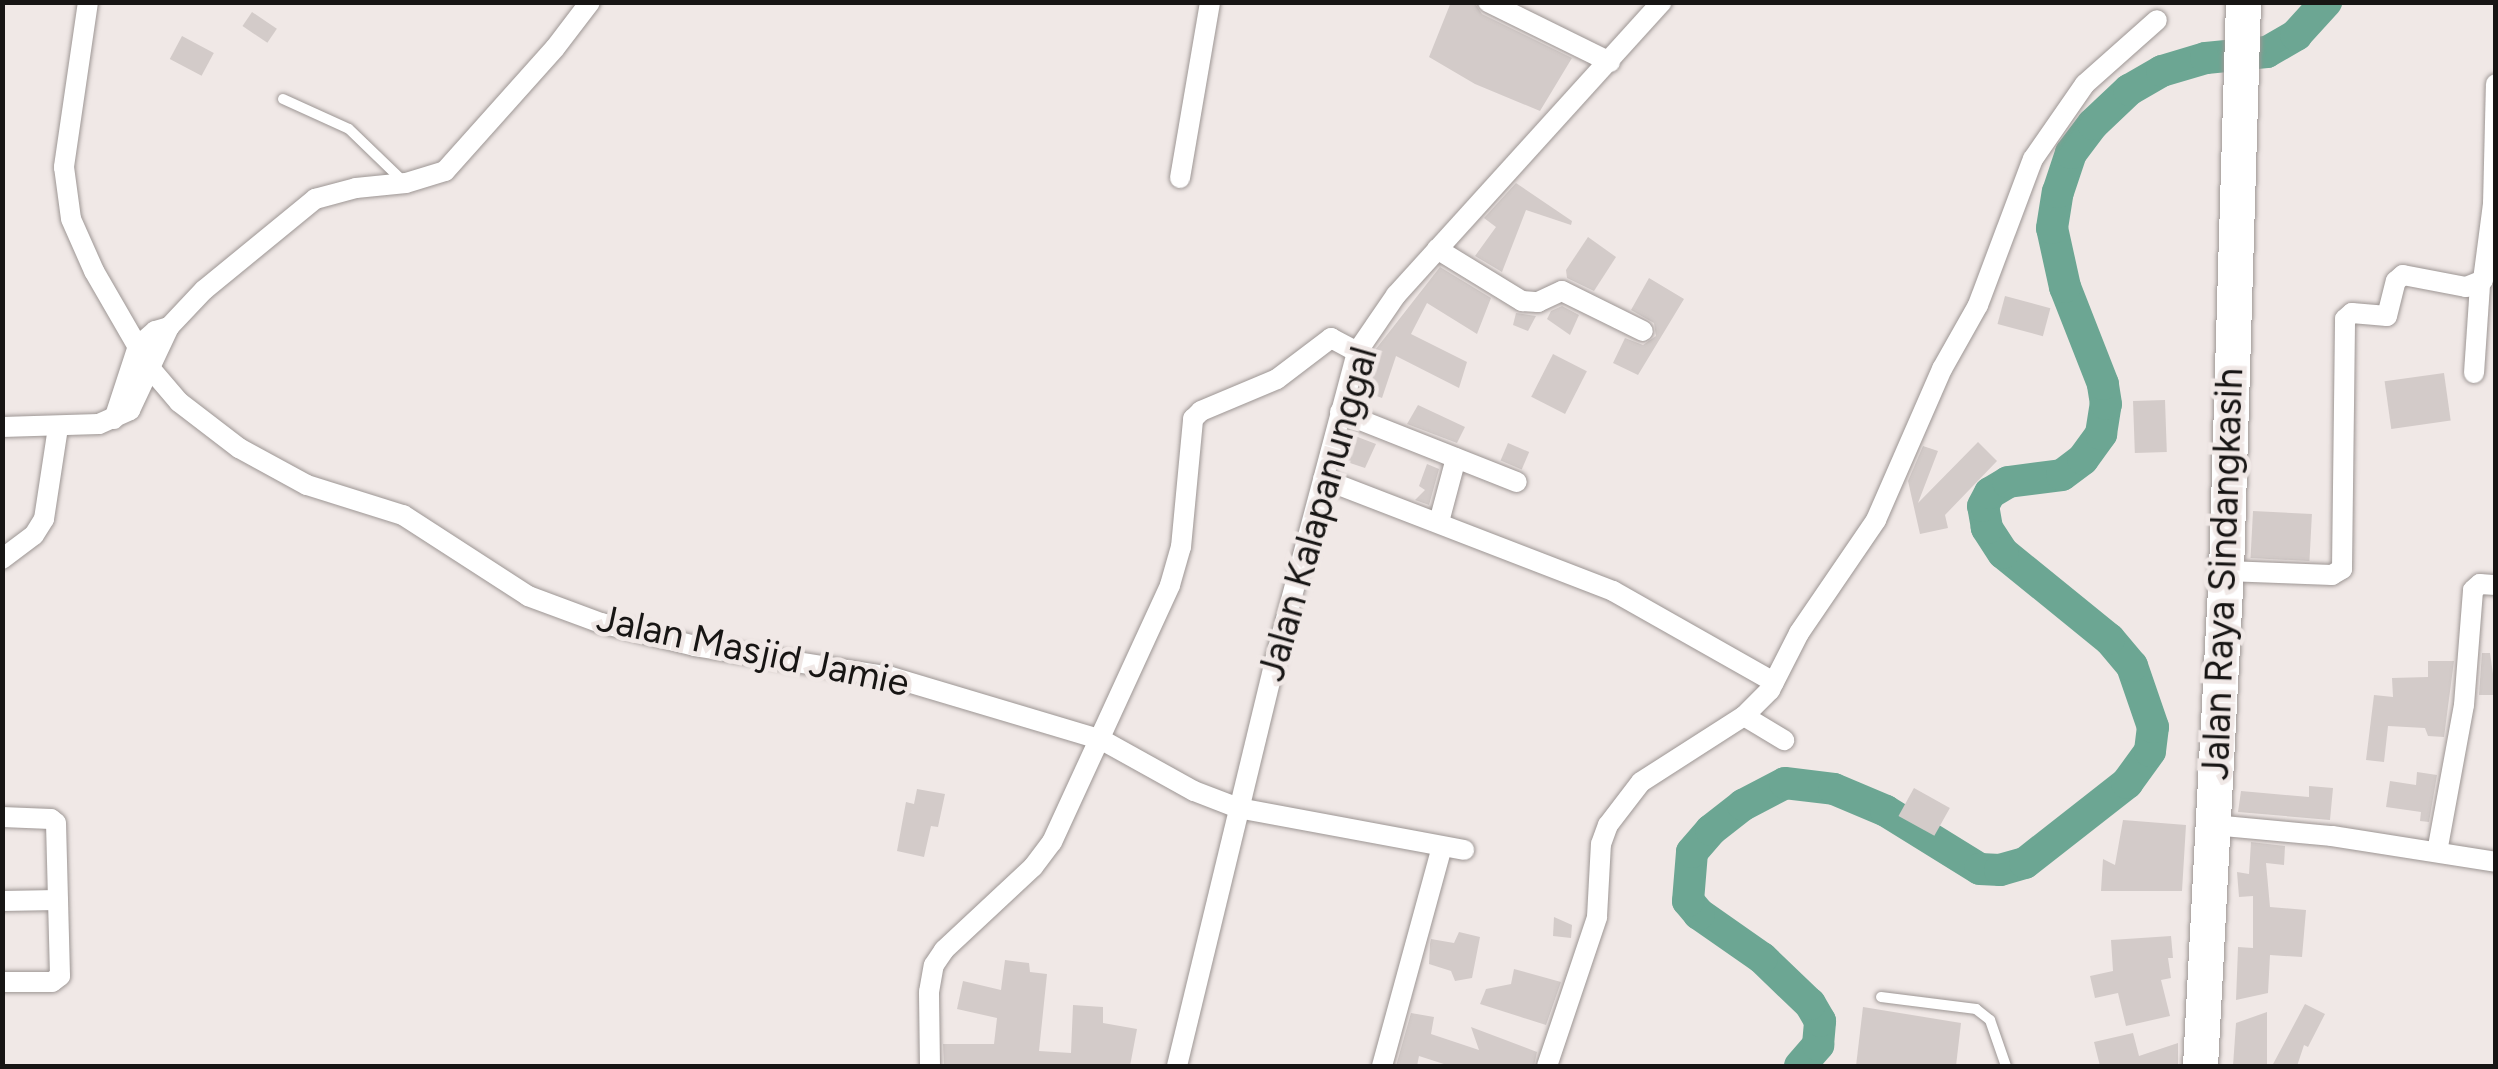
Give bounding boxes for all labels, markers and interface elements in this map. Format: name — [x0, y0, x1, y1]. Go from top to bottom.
street label: Jalan Kalapanunggal — [1249, 342, 1387, 686]
street label: Jalan Raya Sindangkasih — [2193, 367, 2253, 781]
street label: Jalan Masjid Jamie — [593, 596, 913, 706]

